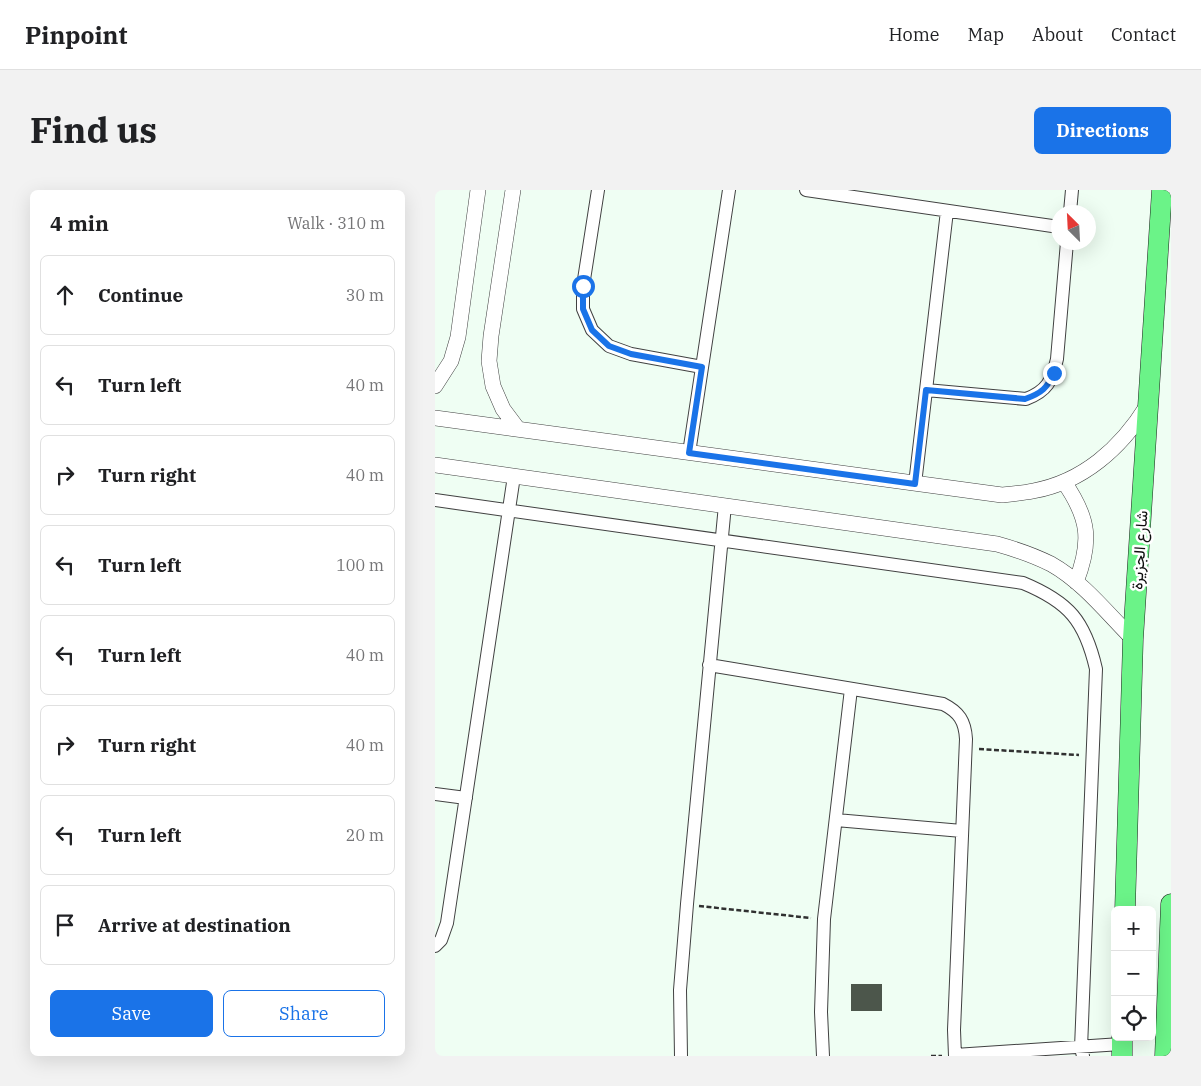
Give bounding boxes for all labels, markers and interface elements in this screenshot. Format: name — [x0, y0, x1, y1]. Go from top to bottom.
text: Pinpoint — [25, 19, 127, 51]
text: Home — [888, 23, 940, 46]
text: Map — [968, 23, 1004, 46]
text: About — [1032, 23, 1083, 46]
text: Contact — [1111, 23, 1176, 46]
text: Find us — [30, 107, 157, 153]
button: Directions — [1034, 107, 1171, 154]
north arrow — [1051, 205, 1096, 250]
text: 4 min — [50, 209, 109, 237]
text: Walk · 310 m — [287, 213, 385, 233]
route start — [572, 275, 595, 298]
icon: ahead — [51, 281, 79, 309]
text: Continue — [98, 283, 183, 307]
text: 30 m — [346, 285, 384, 305]
route end — [1043, 362, 1066, 385]
icon: left — [51, 371, 79, 399]
text: Turn left — [98, 373, 181, 397]
text: 40 m — [346, 375, 384, 395]
icon: right — [51, 461, 79, 489]
text: Turn right — [98, 463, 196, 487]
text: 40 m — [346, 465, 384, 485]
street label: شارع الجزيرة — [1126, 510, 1154, 590]
icon: left — [51, 551, 79, 579]
text: Turn left — [98, 553, 181, 577]
text: 100 m — [336, 555, 384, 575]
icon: left — [51, 641, 79, 669]
text: Turn left — [98, 643, 181, 667]
text: 40 m — [346, 645, 384, 665]
icon: right — [51, 731, 79, 759]
text: Turn right — [98, 733, 196, 757]
text: 40 m — [346, 735, 384, 755]
icon: left — [51, 821, 79, 849]
text: Turn left — [98, 823, 181, 847]
text: 20 m — [346, 825, 384, 845]
map controls — [1111, 906, 1156, 1041]
button: + — [1111, 906, 1156, 951]
icon: arrive — [51, 911, 79, 939]
text: Arrive at destination — [98, 913, 291, 937]
button: − — [1111, 951, 1156, 996]
button: Save — [50, 990, 213, 1037]
button: Share — [223, 990, 385, 1037]
button: locate — [1111, 996, 1156, 1041]

